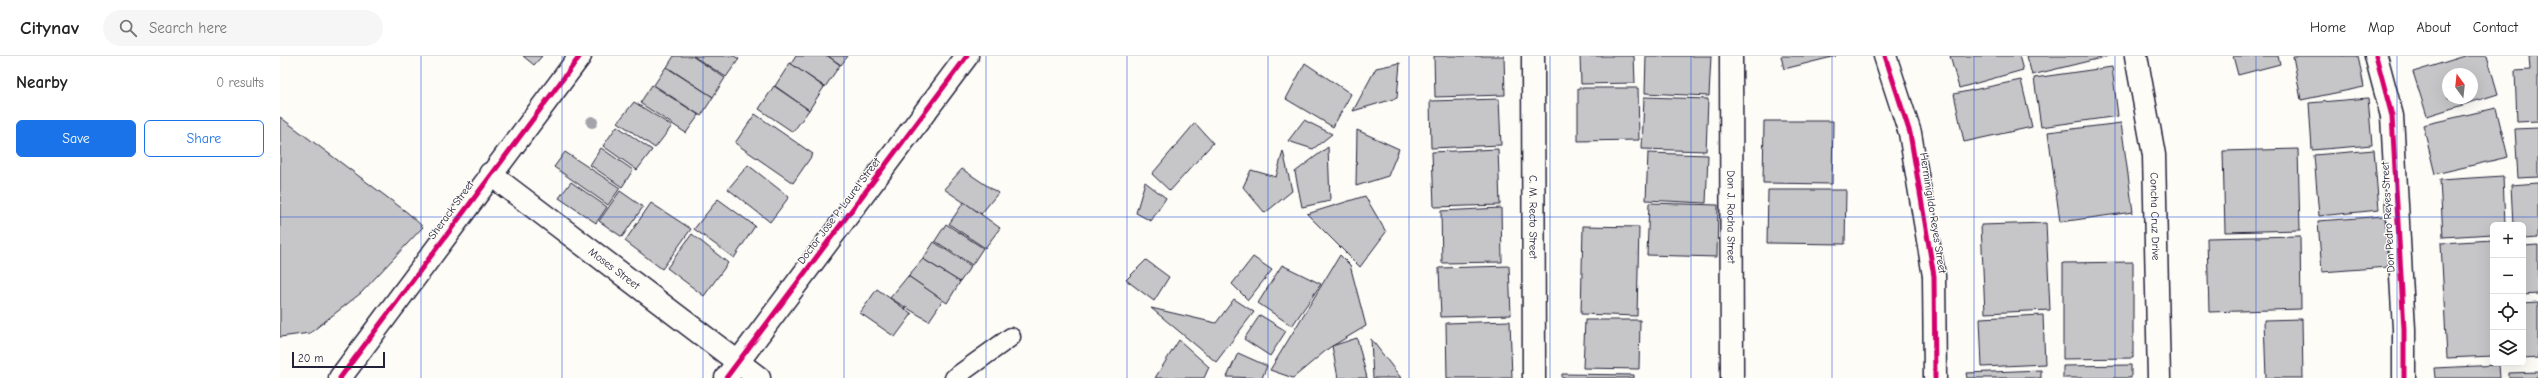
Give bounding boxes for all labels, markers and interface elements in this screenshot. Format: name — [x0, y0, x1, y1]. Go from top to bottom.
search box — [103, 10, 383, 46]
text: Citynav — [20, 17, 79, 39]
icon: search — [117, 17, 139, 39]
text: Search here — [149, 19, 227, 37]
text: Home — [2310, 19, 2346, 36]
text: Map — [2368, 19, 2394, 36]
text: About — [2416, 19, 2451, 36]
text: Contact — [2473, 19, 2518, 36]
north arrow — [2442, 68, 2478, 104]
text: Nearby — [16, 73, 67, 92]
text: 0 results — [216, 75, 264, 90]
button: Save — [16, 120, 136, 157]
button: Share — [144, 120, 264, 157]
street label: Herminigildo Reyes Street — [1917, 152, 1949, 275]
street label: Doctor Jose P. Laurel Street — [795, 155, 884, 267]
street label: Don Pedro Reyes Street — [2379, 160, 2397, 273]
street label: Don J. Rocha Street — [1725, 170, 1738, 265]
street label: Concha Cruz Drive — [2148, 172, 2163, 261]
street label: C. M. Recto Street — [1527, 175, 1540, 260]
street label: Sherack Street — [425, 178, 477, 242]
map controls — [2490, 222, 2526, 366]
button: + — [2490, 222, 2526, 258]
street label: Moses Street — [586, 245, 643, 292]
button: − — [2490, 258, 2526, 294]
button: locate — [2490, 294, 2526, 330]
button: layers — [2490, 330, 2526, 366]
scale bar — [292, 350, 385, 369]
text: 20 m — [298, 352, 323, 365]

